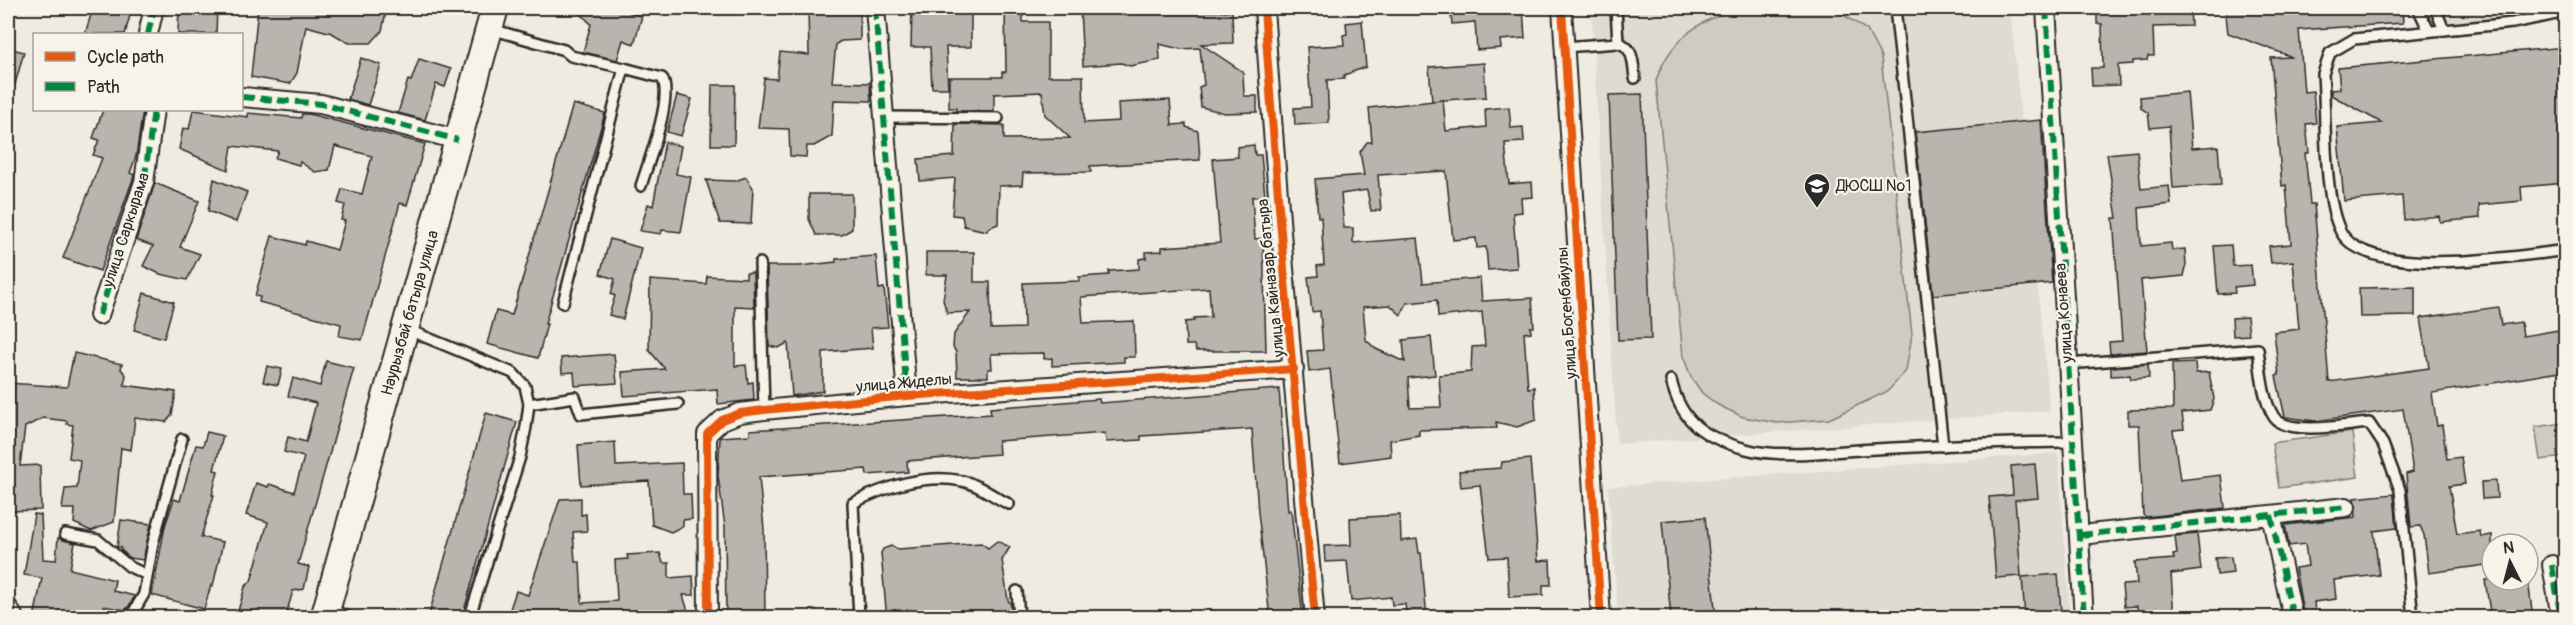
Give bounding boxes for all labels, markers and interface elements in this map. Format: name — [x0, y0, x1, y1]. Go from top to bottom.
legend — [33, 33, 243, 111]
text: Cycle path — [87, 46, 164, 69]
text: Path — [87, 76, 120, 99]
street label: улица Саркырама — [98, 170, 154, 291]
school or university icon: ДЮСШ №1 — [1802, 171, 1832, 209]
place label: ДЮСШ №1 — [1835, 176, 1911, 196]
street label: улица Кайназар батыра — [1253, 198, 1289, 359]
street label: Наурызбай батыра улица — [377, 228, 443, 398]
street label: улица Богенбайулы — [1552, 246, 1582, 381]
street label: улица Конаева — [2051, 263, 2078, 364]
street label: улица Жиделы — [854, 369, 953, 397]
north arrow — [2480, 532, 2540, 592]
text: N — [2502, 538, 2515, 559]

